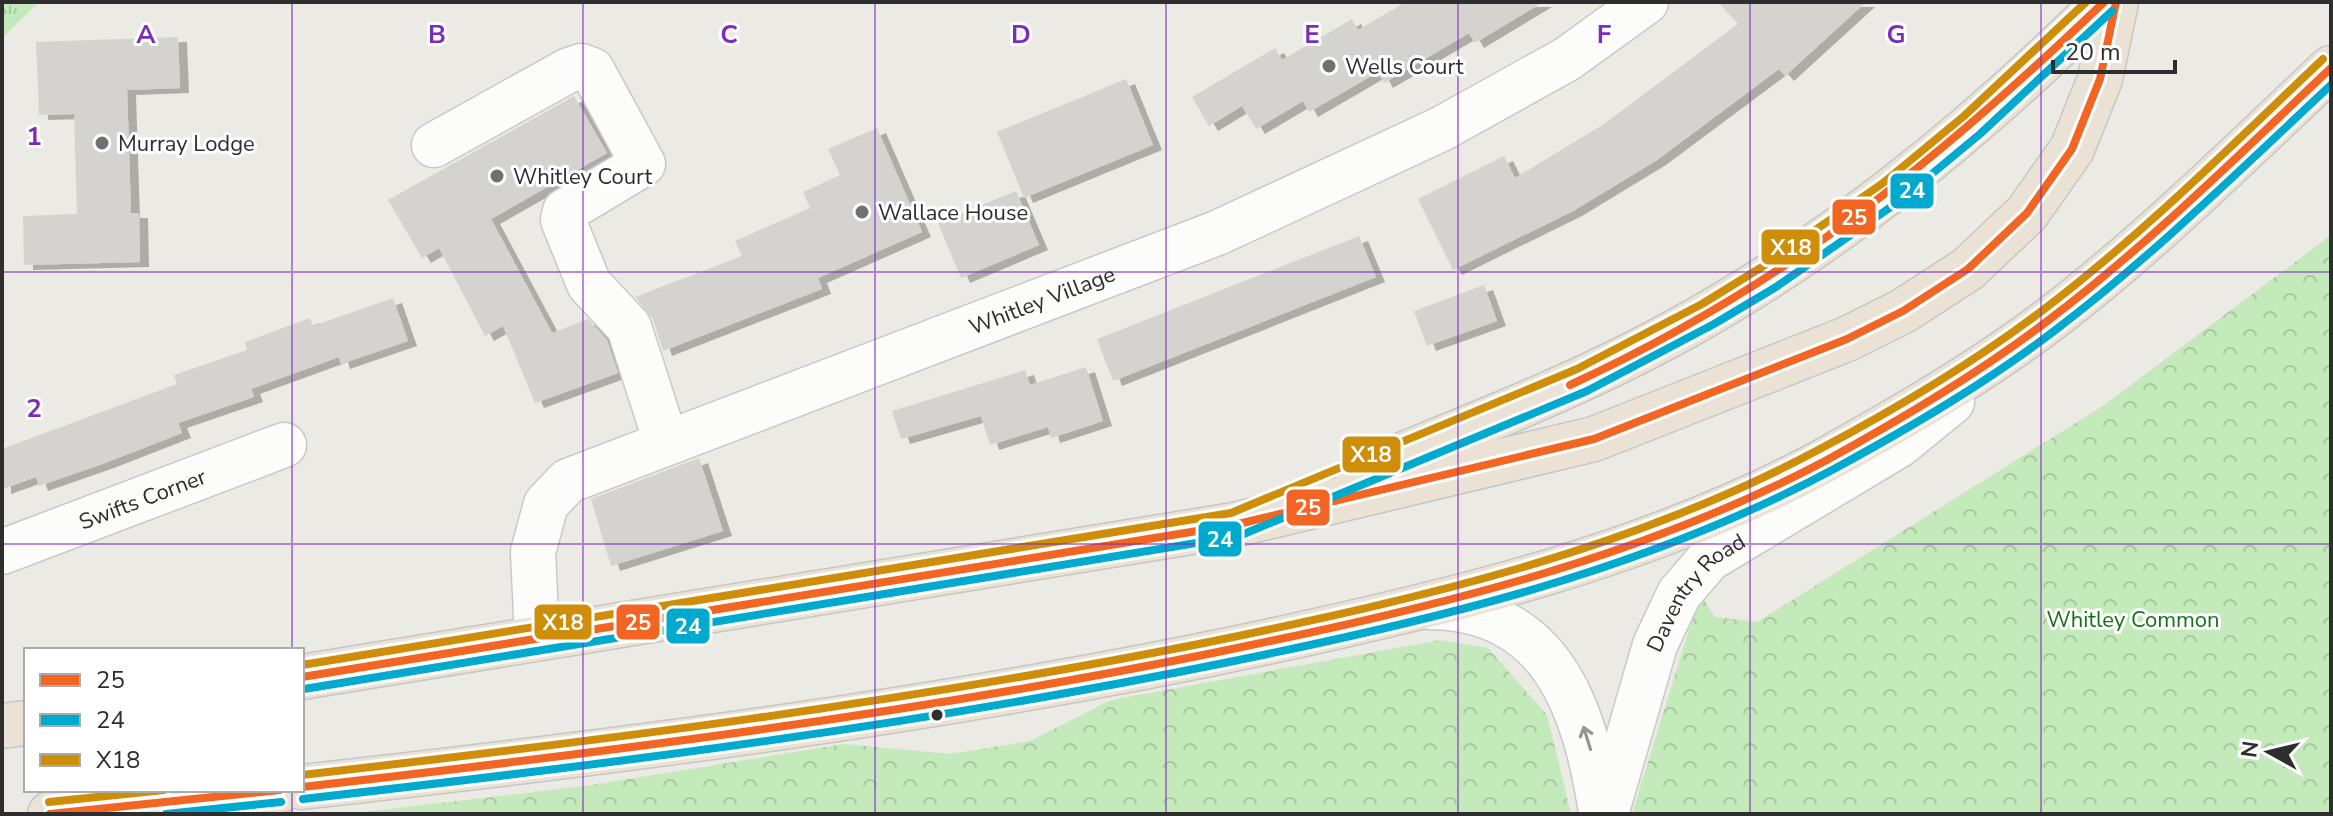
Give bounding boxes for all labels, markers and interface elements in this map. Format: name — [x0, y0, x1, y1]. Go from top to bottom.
text: A — [136, 17, 156, 52]
text: B — [428, 17, 446, 52]
text: C — [720, 17, 738, 52]
text: D — [1011, 17, 1031, 52]
text: E — [1304, 17, 1320, 52]
text: F — [1597, 17, 1611, 52]
text: G — [1886, 17, 1906, 52]
scale bar — [2053, 24, 2175, 74]
text: 20 m — [2065, 36, 2121, 68]
place label: Wells Court — [1345, 52, 1464, 82]
marker: Wells Court — [1320, 57, 1338, 75]
text: 1 — [26, 119, 42, 154]
place label: Murray Lodge — [118, 129, 255, 159]
marker: Murray Lodge — [93, 134, 111, 152]
place label: Whitley Court — [513, 162, 653, 192]
marker: Whitley Court — [488, 167, 506, 185]
line badge: 24 — [1889, 172, 1935, 210]
text: 24 — [1899, 176, 1925, 206]
place label: Wallace House — [878, 198, 1028, 228]
line badge: 25 — [1831, 198, 1877, 236]
marker: Wallace House — [853, 203, 871, 221]
text: 25 — [1841, 203, 1867, 233]
line badge: X18 — [1760, 228, 1821, 266]
text: X18 — [1769, 233, 1812, 263]
street label: Whitley Village — [965, 259, 1120, 342]
text: 2 — [26, 391, 42, 426]
line badge: X18 — [1341, 435, 1402, 474]
text: X18 — [1349, 440, 1392, 470]
street label: Swifts Corner — [75, 462, 211, 538]
line badge: 25 — [1285, 488, 1331, 527]
text: 25 — [1295, 493, 1321, 523]
line badge: 24 — [1197, 520, 1243, 558]
text: 24 — [1207, 525, 1233, 555]
street label: Daventry Road — [1640, 527, 1751, 657]
line badge: X18 — [533, 603, 593, 641]
line badge: 25 — [615, 603, 661, 641]
park label: Whitley Common — [2046, 605, 2220, 635]
line badge: 24 — [665, 607, 711, 645]
text: X18 — [541, 608, 584, 638]
text: 25 — [625, 608, 651, 638]
text: 24 — [675, 612, 701, 642]
legend — [24, 648, 304, 792]
text: 25 — [96, 664, 125, 696]
text: 24 — [96, 704, 125, 736]
unlabelled marker — [929, 707, 945, 723]
north arrow — [2229, 712, 2309, 792]
one-way arrow — [1579, 725, 1594, 751]
text: N — [2234, 739, 2266, 760]
text: X18 — [96, 744, 140, 776]

